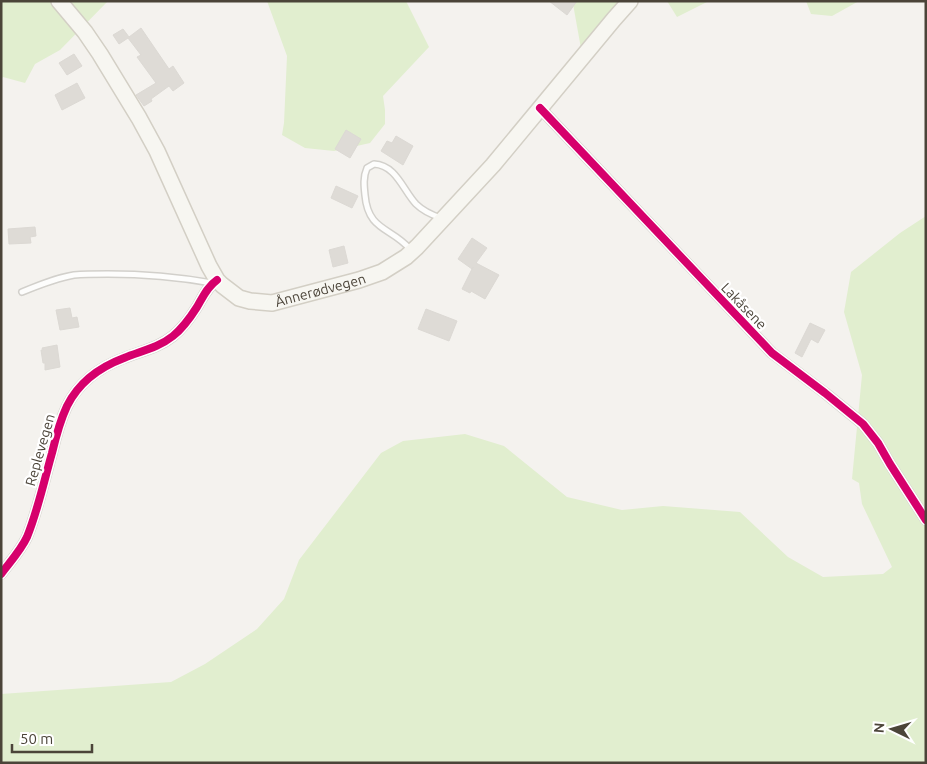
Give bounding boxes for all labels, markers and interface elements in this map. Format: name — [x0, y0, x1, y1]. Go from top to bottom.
street label: Ånnerødvegen — [273, 270, 368, 310]
street label: Lakåsene — [718, 280, 770, 332]
street label: Replevegen — [22, 412, 58, 488]
north arrow — [867, 704, 917, 754]
scale bar — [12, 722, 92, 754]
text: N — [871, 722, 887, 734]
text: 50 m — [20, 730, 53, 747]

